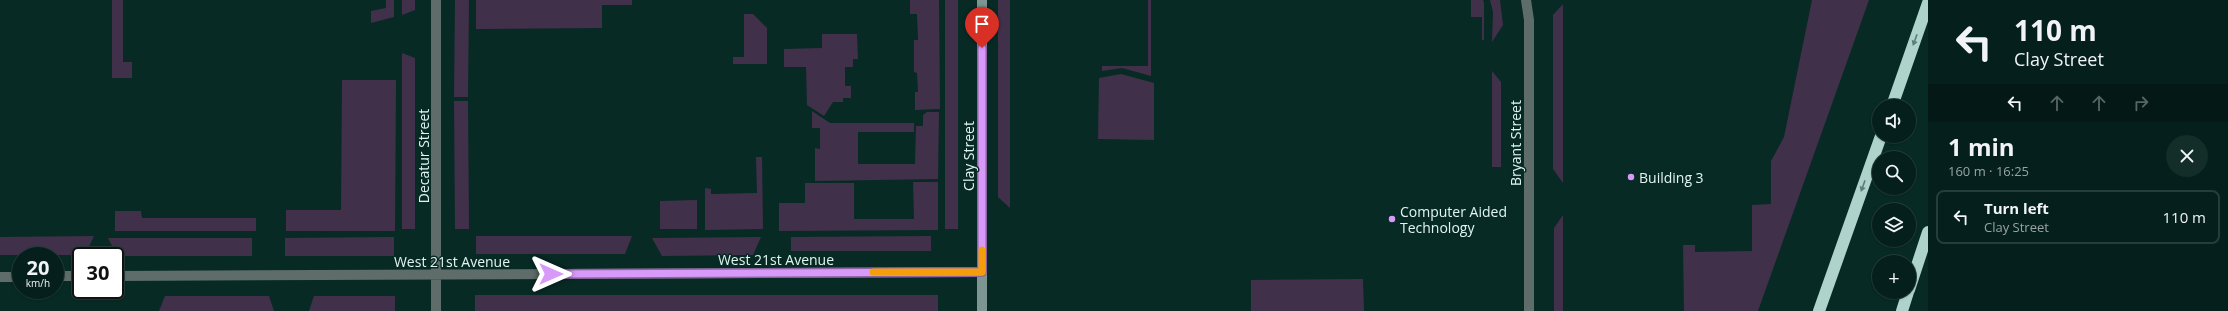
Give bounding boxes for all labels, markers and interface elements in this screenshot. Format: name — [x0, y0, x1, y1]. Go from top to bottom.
pin — [965, 7.0, 999, 48]
text: 110 m — [2014, 11, 2097, 49]
icon: arrive — [971, 13, 993, 35]
icon: left — [1948, 16, 2000, 68]
one-way arrow — [1912, 34, 1918, 46]
text: Clay Street — [2014, 47, 2104, 71]
icon: left — [2004, 92, 2026, 114]
icon: ahead — [2046, 92, 2068, 114]
icon: ahead — [2088, 92, 2110, 114]
icon: right — [2130, 92, 2152, 114]
map controls — [1872, 99, 1916, 299]
button: sound — [1872, 99, 1916, 143]
street label: Bryant Street — [1506, 100, 1525, 186]
street label: Decatur Street — [414, 109, 433, 203]
street label: Clay Street — [959, 121, 978, 191]
text: 1 min — [1948, 130, 2015, 163]
button: close — [2166, 135, 2208, 177]
button: search — [1872, 151, 1916, 195]
text: 160 m · 16:25 — [1948, 162, 2029, 180]
place label: Building 3 — [1639, 168, 1704, 187]
marker: Building 3 — [1626, 172, 1636, 182]
one-way arrow — [1860, 180, 1866, 192]
text: Turn left — [1984, 198, 2049, 218]
place label: Computer Aided Technology — [1400, 202, 1507, 237]
button: layers — [1872, 203, 1916, 247]
icon: left — [1950, 206, 1972, 228]
text: 110 m — [2162, 207, 2206, 227]
marker: Computer Aided Technology — [1387, 214, 1397, 224]
text: Clay Street — [1984, 218, 2049, 236]
speed limit sign: 30 — [72, 247, 124, 299]
street label: West 21st Avenue — [718, 250, 834, 269]
street label: West 21st Avenue — [394, 252, 510, 271]
position arrow — [530, 253, 572, 295]
text: 20 — [27, 254, 49, 281]
button: + — [1872, 255, 1916, 299]
text: km/h — [26, 276, 50, 290]

